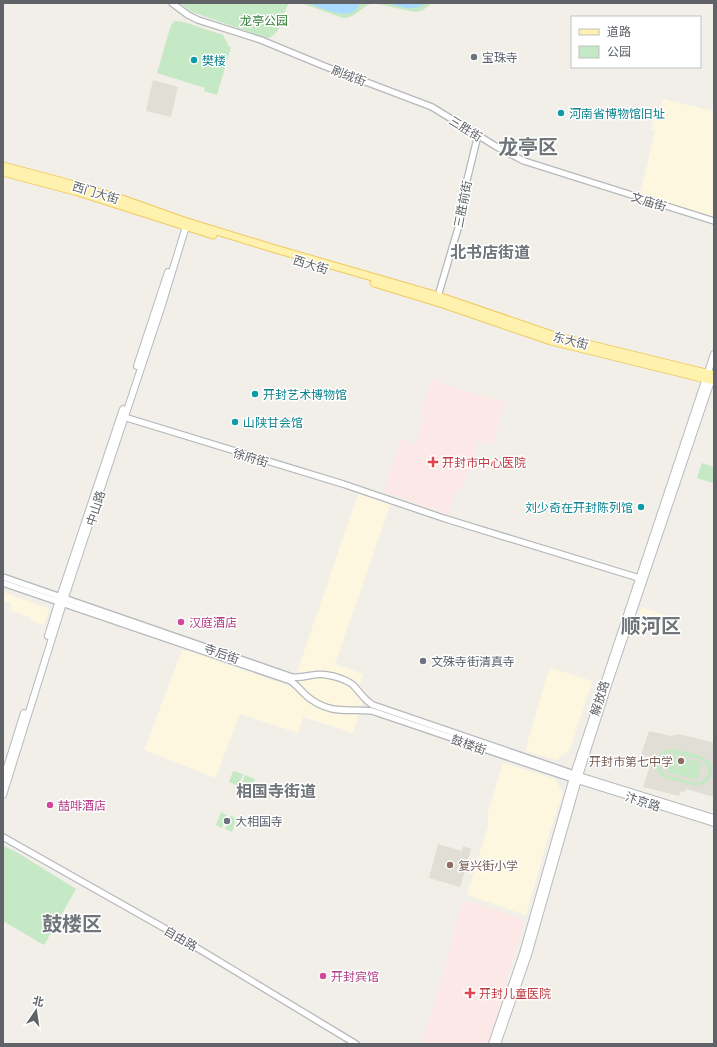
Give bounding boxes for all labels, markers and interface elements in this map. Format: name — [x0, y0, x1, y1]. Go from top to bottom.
park label: 龙亭公园 — [240, 13, 288, 27]
legend — [571, 16, 701, 68]
text: 道路 — [607, 24, 631, 38]
text: 公园 — [607, 44, 631, 58]
place label: 宝珠寺 — [482, 50, 518, 64]
marker: 宝珠寺 — [469, 52, 479, 62]
place label: 樊楼 — [202, 53, 226, 67]
marker: 樊楼 — [189, 55, 199, 65]
street label: 刷绒街 — [330, 62, 368, 88]
place label: 河南省博物馆旧址 — [569, 106, 665, 120]
marker: 河南省博物馆旧址 — [556, 108, 566, 118]
street label: 三胜街 — [447, 113, 485, 143]
district label: 龙亭区 — [498, 134, 558, 158]
street label: 西门大街 — [71, 178, 121, 206]
street label: 三胜前街 — [451, 179, 473, 229]
street label: 文庙街 — [630, 189, 668, 213]
district label: 北书店街道 — [450, 242, 530, 261]
street label: 西大街 — [292, 252, 330, 276]
street label: 东大街 — [552, 329, 590, 351]
place label: 开封艺术博物馆 — [263, 387, 347, 401]
marker: 开封艺术博物馆 — [250, 389, 260, 399]
place label: 山陕甘会馆 — [243, 415, 303, 429]
marker: 山陕甘会馆 — [230, 417, 240, 427]
street label: 徐府街 — [232, 445, 270, 469]
place label: 开封市中心医院 — [442, 455, 526, 469]
marker: 开封市中心医院 — [427, 456, 439, 468]
street label: 中山路 — [83, 489, 107, 527]
place label: 刘少奇在开封陈列馆 — [525, 500, 633, 514]
marker: 刘少奇在开封陈列馆 — [636, 502, 646, 512]
district label: 顺河区 — [621, 613, 681, 637]
place label: 汉庭酒店 — [189, 615, 237, 629]
marker: 汉庭酒店 — [176, 617, 186, 627]
street label: 寺后街 — [203, 641, 241, 665]
place label: 文殊寺街清真寺 — [431, 654, 515, 668]
marker: 文殊寺街清真寺 — [418, 656, 428, 666]
street label: 解放路 — [587, 679, 611, 717]
street label: 鼓楼街 — [450, 732, 488, 756]
place label: 开封市第七中学 — [589, 754, 673, 768]
marker: 开封市第七中学 — [676, 756, 686, 766]
district label: 相国寺街道 — [236, 781, 316, 800]
street label: 汴京路 — [624, 789, 662, 813]
place label: 喆啡酒店 — [58, 798, 106, 812]
marker: 喆啡酒店 — [45, 800, 55, 810]
place label: 大相国寺 — [235, 814, 283, 828]
marker: 大相国寺 — [222, 816, 232, 826]
place label: 复兴街小学 — [458, 858, 518, 872]
marker: 复兴街小学 — [445, 860, 455, 870]
district label: 鼓楼区 — [42, 911, 102, 935]
street label: 自由路 — [162, 923, 200, 953]
place label: 开封宾馆 — [331, 969, 379, 983]
marker: 开封宾馆 — [318, 971, 328, 981]
place label: 开封儿童医院 — [479, 986, 551, 1000]
marker: 开封儿童医院 — [464, 987, 476, 999]
north arrow — [16, 991, 56, 1031]
text: 北 — [32, 993, 45, 1008]

